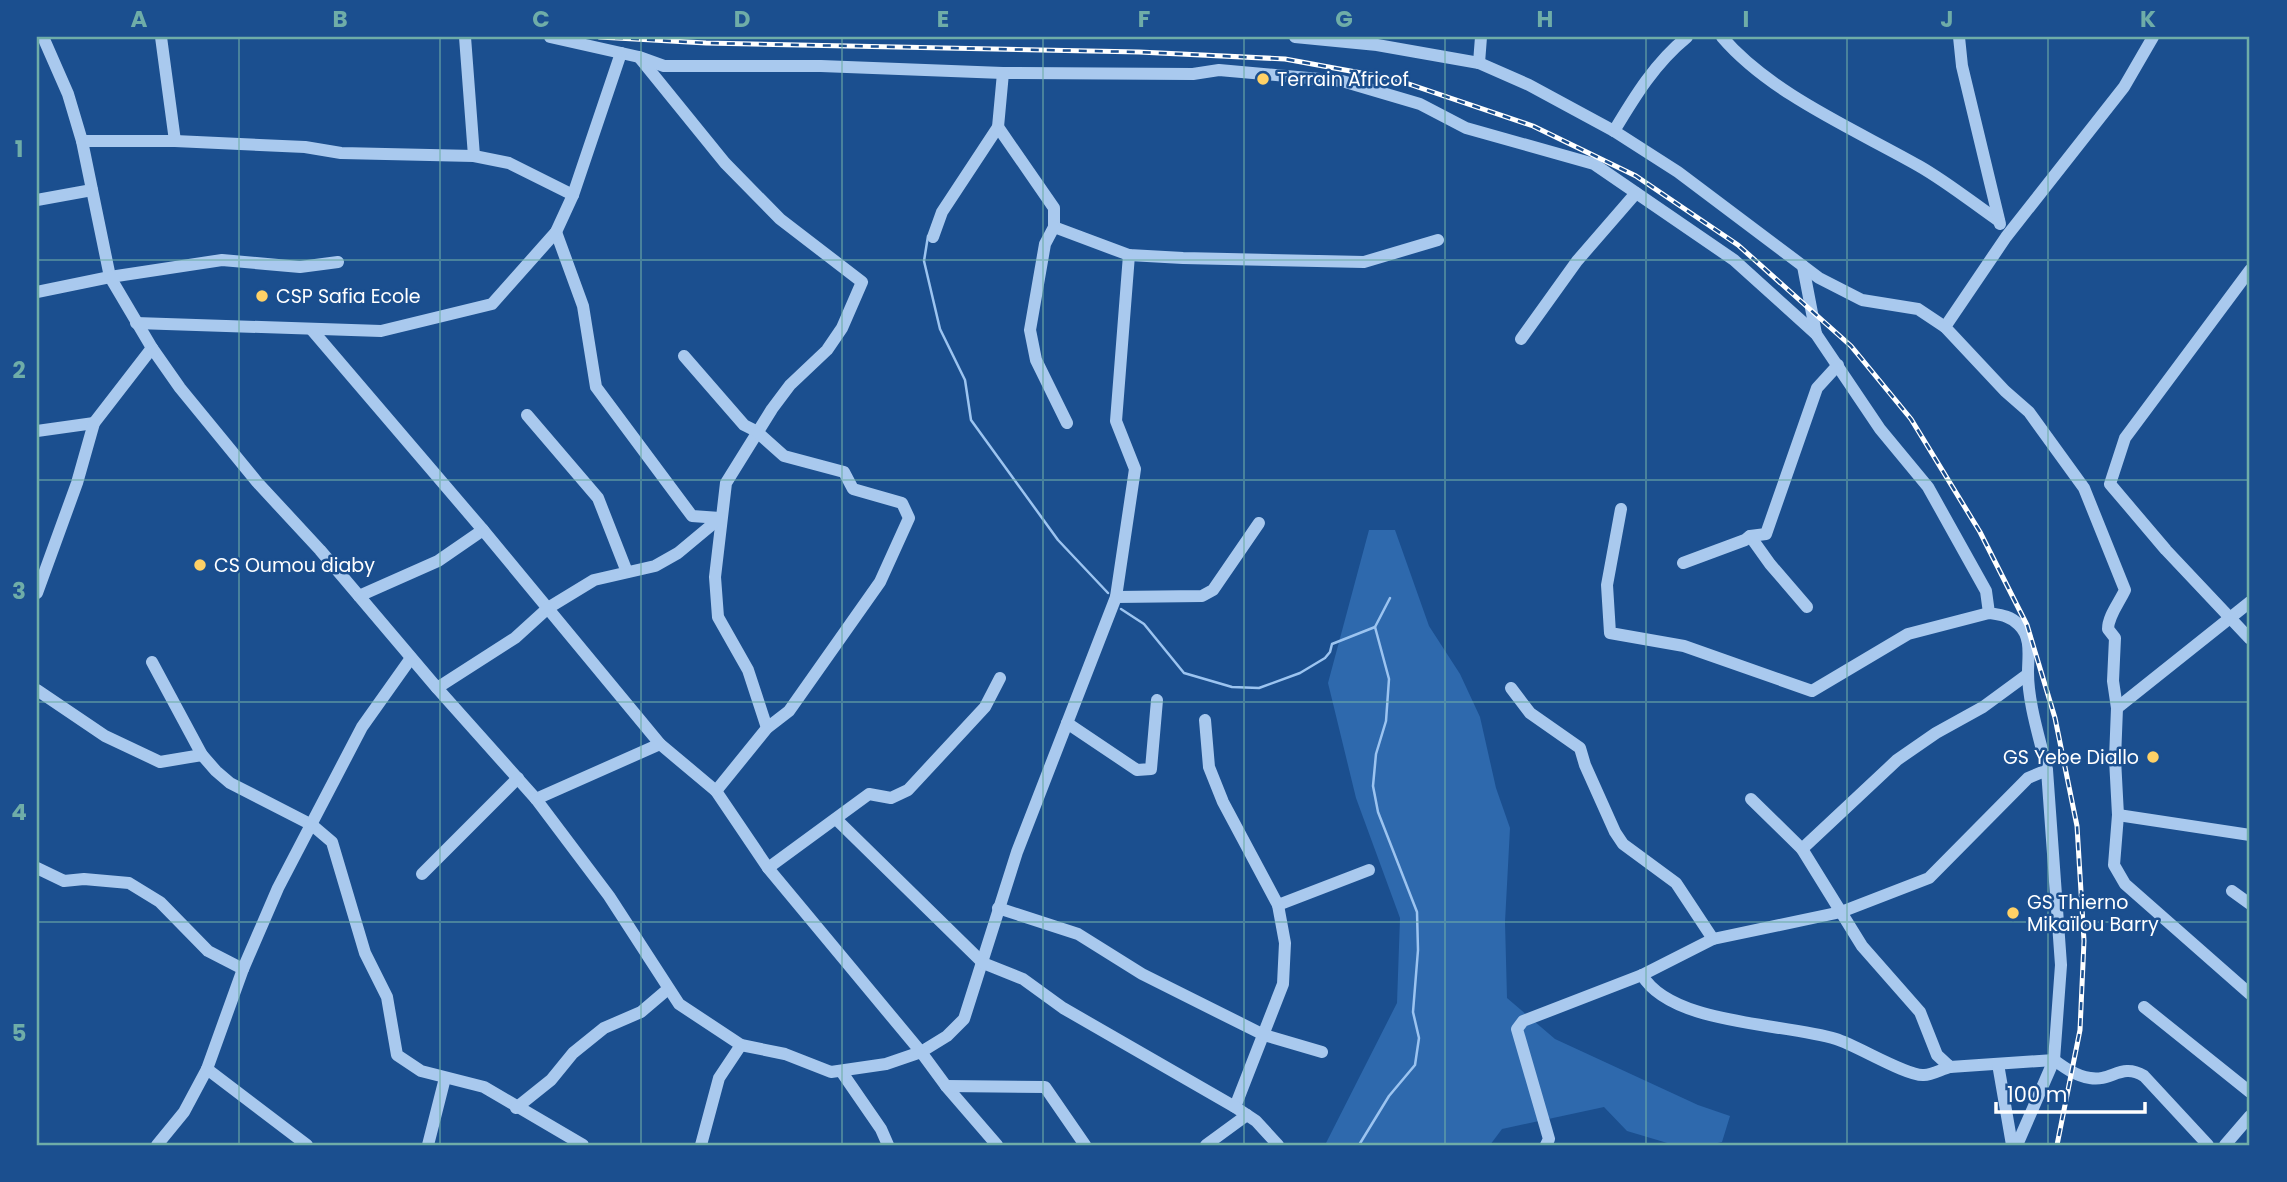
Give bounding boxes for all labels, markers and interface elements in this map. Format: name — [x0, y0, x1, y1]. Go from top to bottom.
text: A — [131, 3, 148, 35]
text: B — [332, 3, 348, 35]
text: C — [532, 3, 550, 35]
text: D — [734, 3, 750, 35]
text: E — [937, 3, 949, 35]
text: F — [1138, 3, 1150, 35]
text: G — [1335, 3, 1353, 35]
text: H — [1537, 3, 1553, 35]
text: I — [1743, 3, 1749, 35]
text: J — [1940, 3, 1954, 35]
text: K — [2140, 3, 2156, 35]
place label: Terrain Africof — [1277, 66, 1409, 93]
marker: Terrain Africof — [1255, 71, 1271, 87]
text: 1 — [15, 133, 23, 165]
place label: CSP Safia Ecole — [276, 283, 421, 310]
marker: CSP Safia Ecole — [254, 288, 270, 304]
text: 2 — [12, 354, 26, 386]
place label: CS Oumou diaby — [214, 552, 375, 579]
marker: CS Oumou diaby — [192, 557, 208, 573]
text: 3 — [12, 575, 26, 607]
place label: GS Yebe Diallo — [2003, 744, 2139, 771]
marker: GS Yebe Diallo — [2145, 749, 2161, 765]
text: 4 — [11, 796, 27, 828]
place label: GS Thierno Mikaïlou Barry — [2027, 889, 2159, 938]
marker: GS Thierno Mikaïlou Barry — [2005, 905, 2021, 921]
text: 5 — [12, 1017, 26, 1049]
scale bar — [1996, 1070, 2145, 1114]
text: 100 m — [2007, 1080, 2067, 1109]

